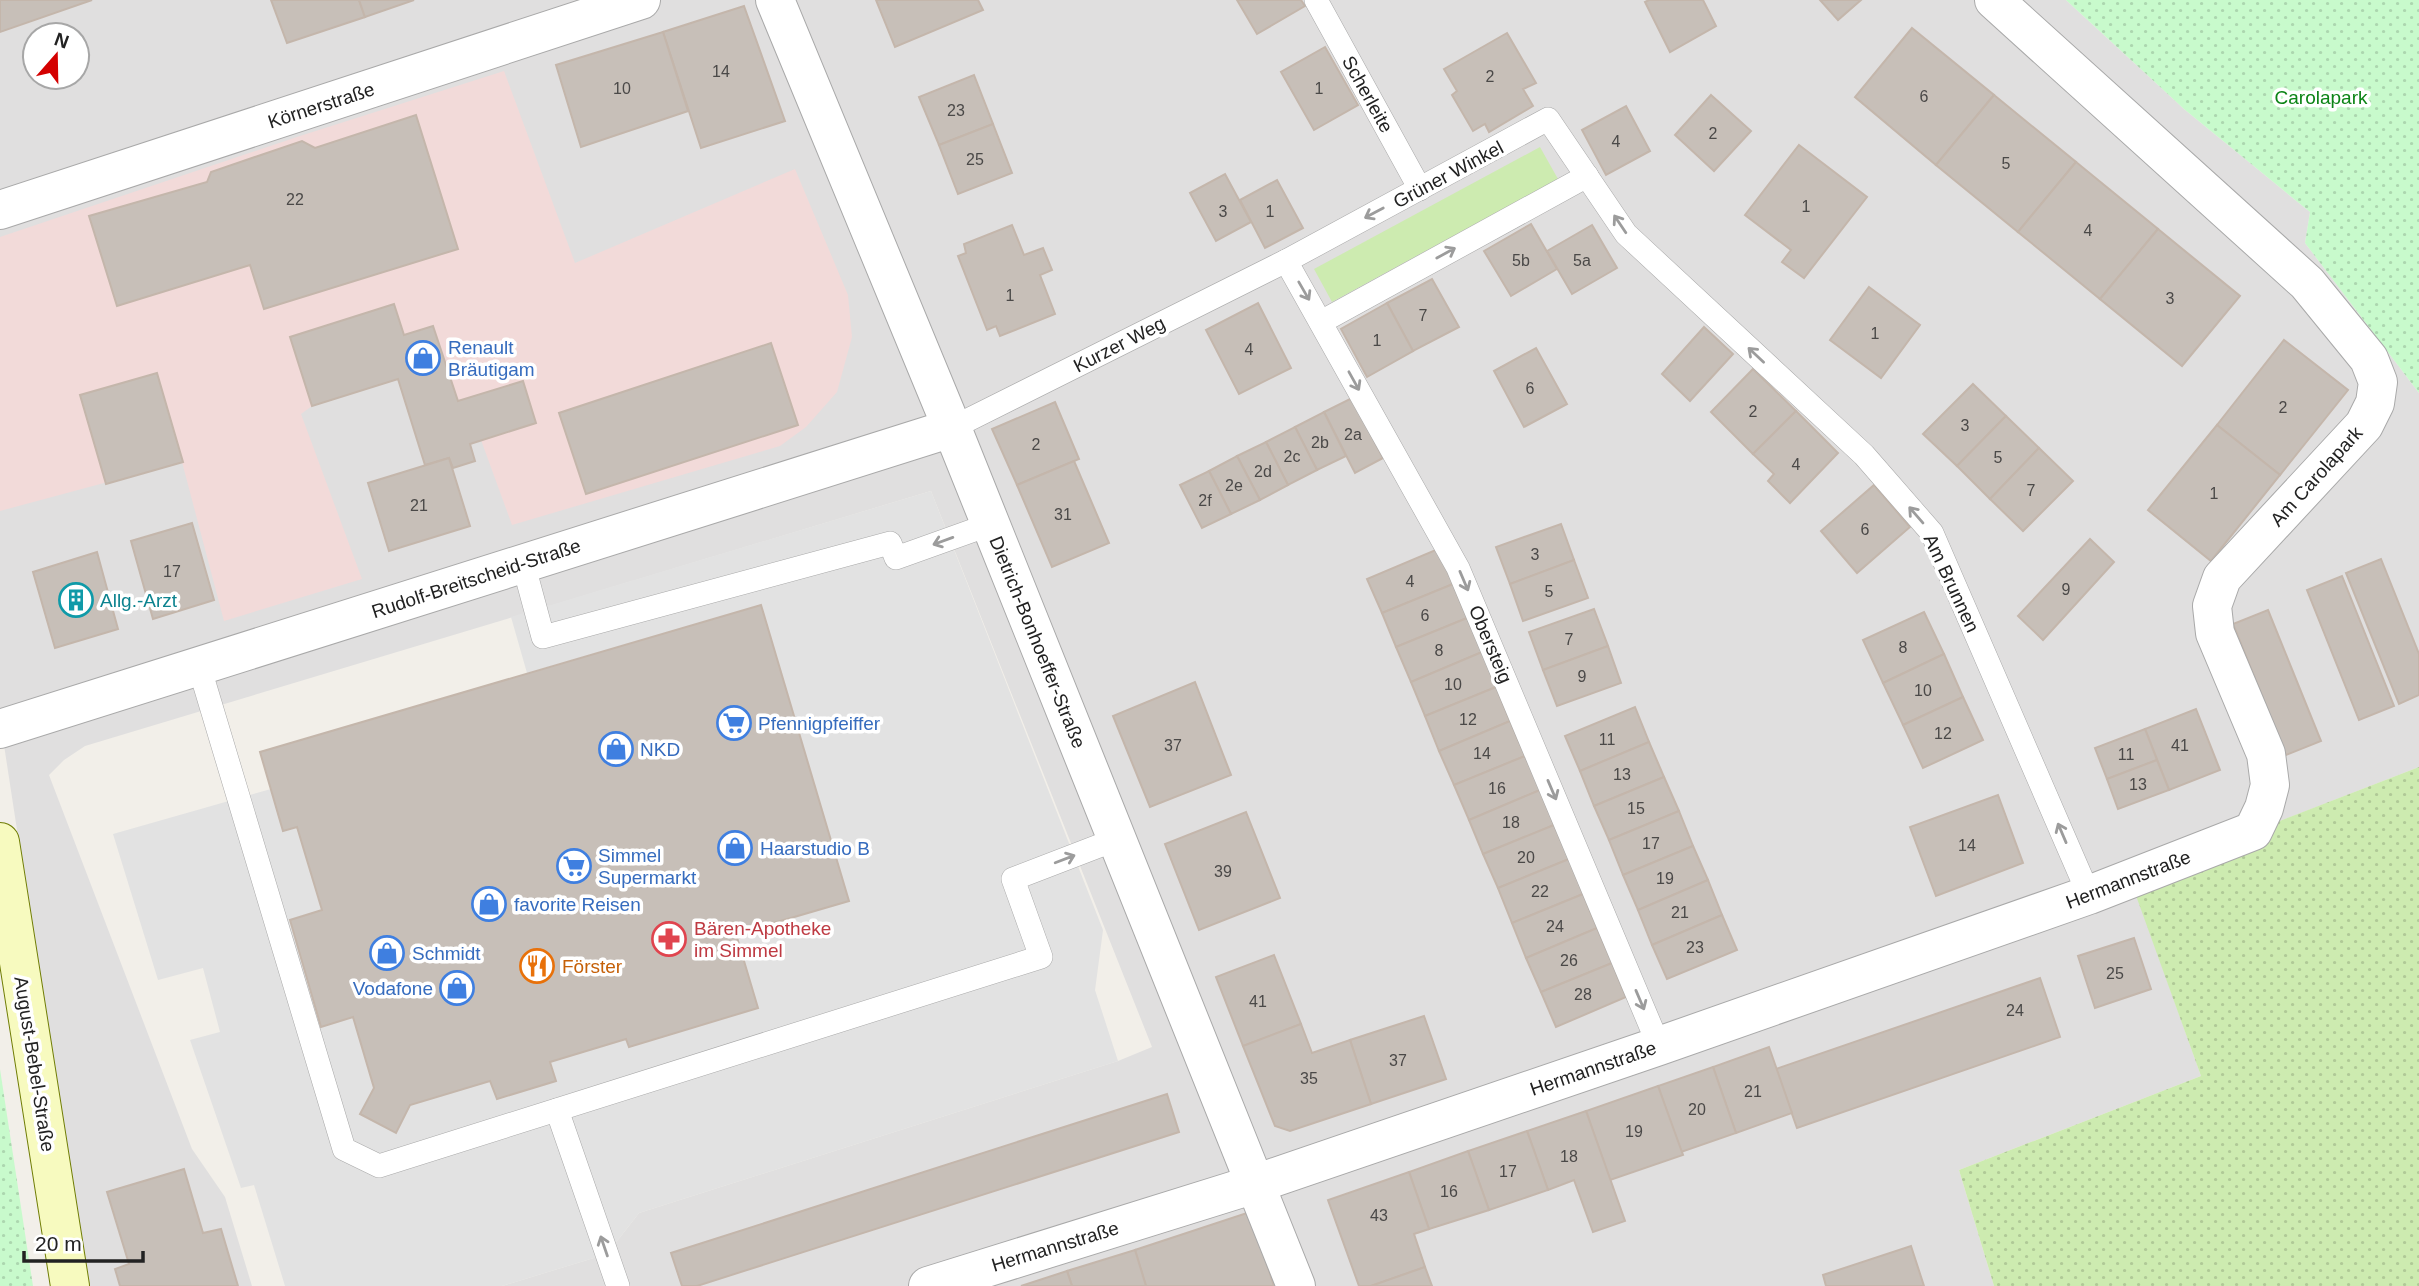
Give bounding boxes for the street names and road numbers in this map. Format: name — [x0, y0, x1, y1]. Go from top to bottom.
street label: Scherleite — [1338, 52, 1397, 136]
street label: Körnerstraße — [265, 78, 377, 133]
street label: Grüner Winkel — [1390, 137, 1507, 212]
street label: Kurzer Weg — [1070, 312, 1169, 376]
street label: Am Carolapark — [2266, 422, 2367, 530]
street label: Am Brunnen — [1920, 531, 1983, 636]
street label: Dietrich-Bonhoeffer-Straße — [985, 533, 1090, 751]
street label: Rudolf-Breitscheid-Straße — [369, 535, 583, 622]
street label: Obersteig — [1465, 602, 1516, 686]
street label: Hermannstraße — [2063, 846, 2194, 913]
street label: August-Bebel-Straße — [10, 975, 59, 1153]
street label: Hermannstraße — [1527, 1037, 1659, 1100]
street label: Hermannstraße — [989, 1217, 1121, 1276]

